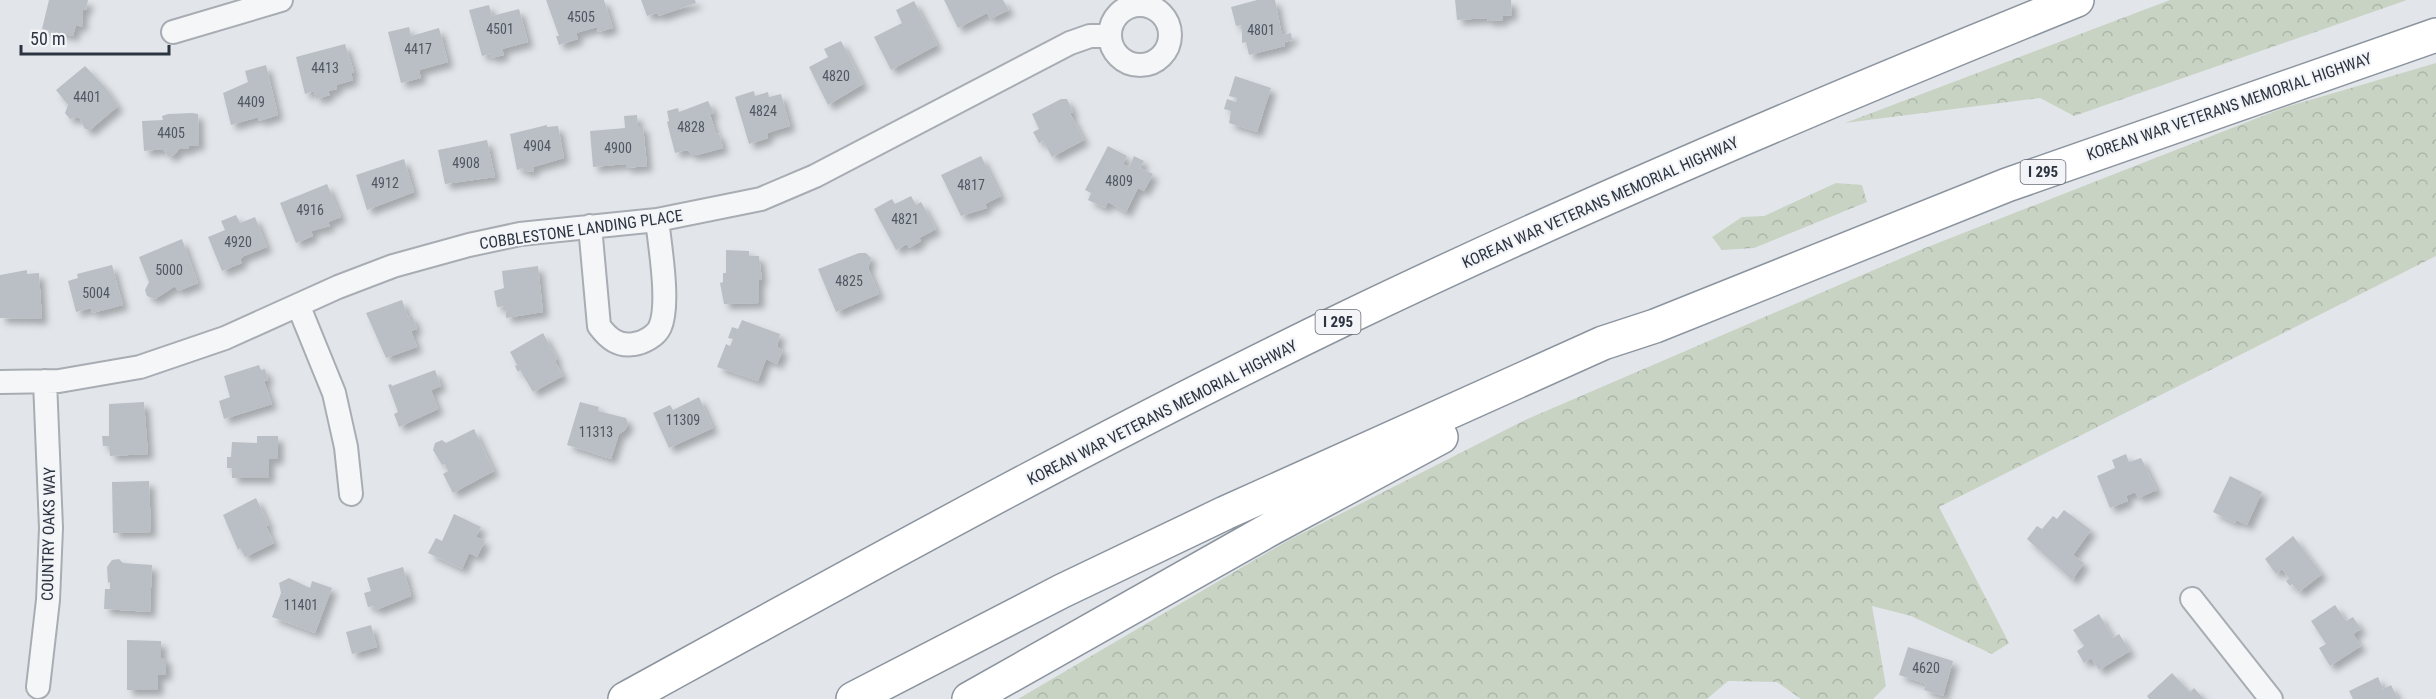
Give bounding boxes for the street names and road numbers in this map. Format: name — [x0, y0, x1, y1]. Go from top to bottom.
street label: KOREAN WAR VETERANS MEMORIAL HIGHWAY — [2084, 48, 2375, 164]
street label: KOREAN WAR VETERANS MEMORIAL HIGHWAY — [1459, 132, 1742, 272]
road number: I 295 — [2020, 160, 2066, 184]
street label: COBBLESTONE LANDING PLACE — [478, 206, 684, 253]
road number: I 295 — [1316, 310, 1360, 334]
street label: KOREAN WAR VETERANS MEMORIAL HIGHWAY — [1024, 335, 1301, 489]
street label: COUNTRY OAKS WAY — [38, 466, 59, 601]

